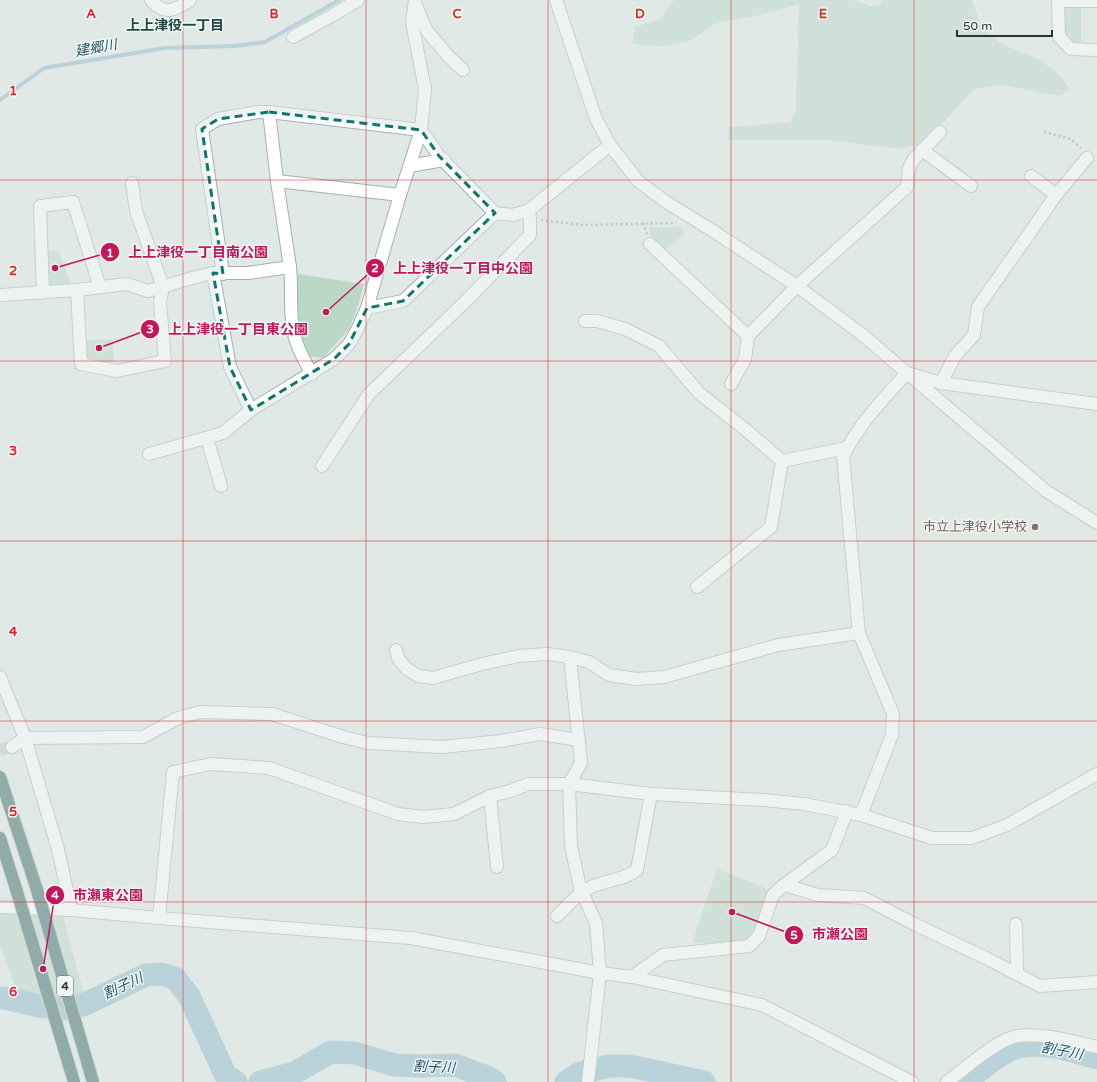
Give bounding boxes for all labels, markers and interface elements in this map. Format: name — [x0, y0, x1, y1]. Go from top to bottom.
text: A — [86, 6, 96, 22]
text: B — [269, 6, 279, 22]
text: C — [452, 6, 462, 22]
text: D — [635, 6, 645, 22]
text: E — [819, 6, 827, 22]
scale bar — [957, 12, 1052, 38]
district label: 上上津役一丁目 — [126, 17, 224, 34]
text: 50 m — [963, 19, 992, 33]
water label: 建郷川 — [74, 36, 120, 60]
text: 1 — [9, 83, 17, 99]
callout: 上上津役一丁目南公園 — [100, 239, 276, 265]
text: 上上津役一丁目南公園 — [128, 244, 268, 261]
text: 1 — [106, 246, 114, 260]
callout: 上上津役一丁目中公園 — [365, 255, 541, 281]
text: 上上津役一丁目中公園 — [393, 260, 533, 277]
text: 2 — [371, 261, 379, 275]
text: 2 — [9, 263, 17, 279]
callout: 上上津役一丁目東公園 — [140, 316, 316, 342]
text: 上上津役一丁目東公園 — [168, 321, 308, 338]
text: 3 — [146, 322, 154, 336]
text: 3 — [9, 443, 17, 459]
place label: 市立上津役小学校 — [923, 519, 1027, 535]
marker: 市立上津役小学校 — [1030, 522, 1040, 532]
text: 4 — [9, 624, 18, 640]
text: 5 — [9, 804, 17, 820]
callout: 市瀬東公園 — [45, 882, 151, 908]
text: 市瀬東公園 — [73, 887, 143, 904]
text: 4 — [51, 888, 59, 902]
callout: 市瀬公園 — [784, 922, 876, 948]
text: 市瀬公園 — [812, 926, 868, 943]
text: 5 — [790, 928, 798, 942]
water label: 割子川 — [100, 969, 147, 1003]
road number: 4 — [57, 976, 73, 996]
text: 6 — [9, 984, 17, 1000]
water label: 割子川 — [1040, 1039, 1086, 1064]
water label: 割子川 — [413, 1057, 457, 1077]

